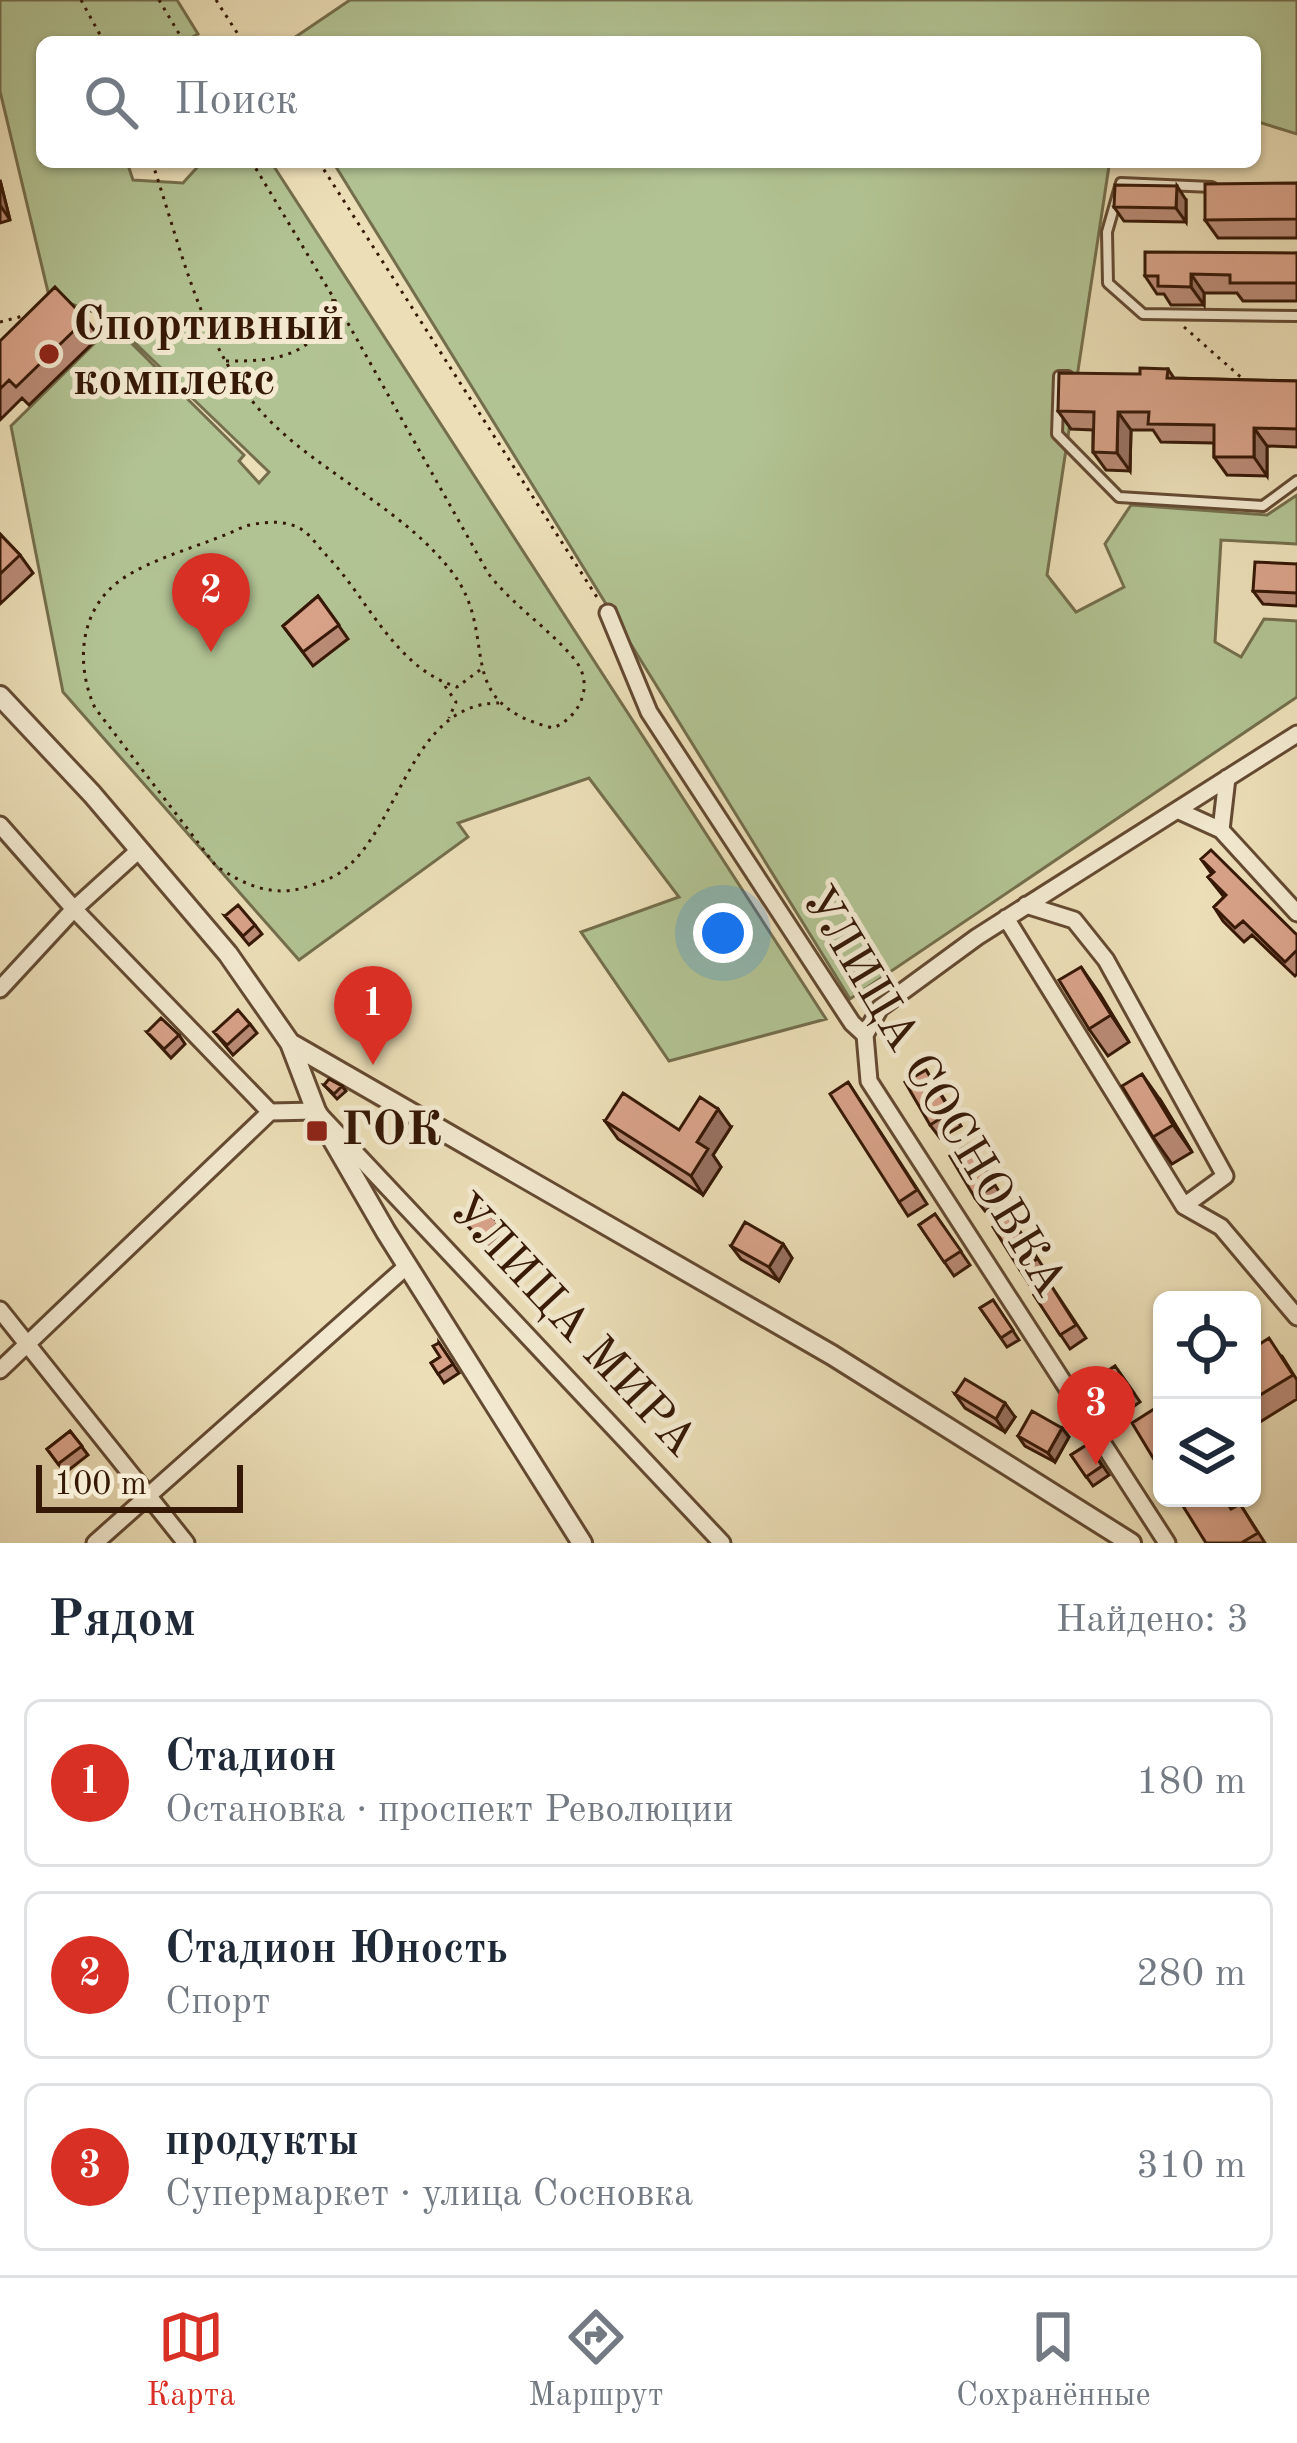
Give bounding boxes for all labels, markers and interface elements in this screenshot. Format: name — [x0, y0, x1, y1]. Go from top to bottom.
search box — [36, 36, 1261, 168]
icon: search — [78, 69, 144, 135]
text: Поиск — [174, 79, 298, 124]
place label: Спортивный комплекс — [73, 302, 344, 405]
marker: Спортивный комплекс — [36, 341, 62, 367]
pin: 2 — [172, 553, 250, 652]
street label: УЛИЦА СОСНОВКА — [792, 879, 1074, 1305]
your location — [693, 903, 753, 963]
pin: 1 — [334, 966, 412, 1065]
place label: ГОК — [341, 1107, 442, 1155]
marker: ГОК — [304, 1118, 330, 1144]
street label: УЛИЦА МИРА — [439, 1186, 705, 1466]
map controls — [1153, 1291, 1261, 1507]
button: locate — [1153, 1291, 1261, 1399]
pin: 3 — [1057, 1366, 1135, 1465]
button: layers — [1153, 1399, 1261, 1507]
scale bar — [36, 1459, 243, 1512]
text: 100 m — [54, 1469, 147, 1502]
text: Рядом — [48, 1596, 196, 1647]
text: Найдено: 3 — [1056, 1601, 1249, 1640]
text: Стадион — [165, 1736, 337, 1781]
text: 1 — [79, 1763, 101, 1802]
text: 180 m — [1136, 1763, 1246, 1802]
text: Остановка · проспект Революции — [165, 1791, 733, 1830]
text: Стадион Юность — [165, 1928, 508, 1973]
text: 2 — [79, 1955, 101, 1994]
text: 280 m — [1136, 1955, 1246, 1994]
text: Спорт — [165, 1983, 270, 2022]
text: продукты — [165, 2120, 359, 2165]
text: 3 — [79, 2147, 101, 2186]
text: 310 m — [1136, 2147, 1246, 2186]
text: Супермаркет · улица Сосновка — [165, 2175, 693, 2214]
tab: Карта — [146, 2304, 236, 2417]
tab: Маршрут — [528, 2304, 664, 2417]
tab: Сохранённые — [956, 2304, 1151, 2417]

